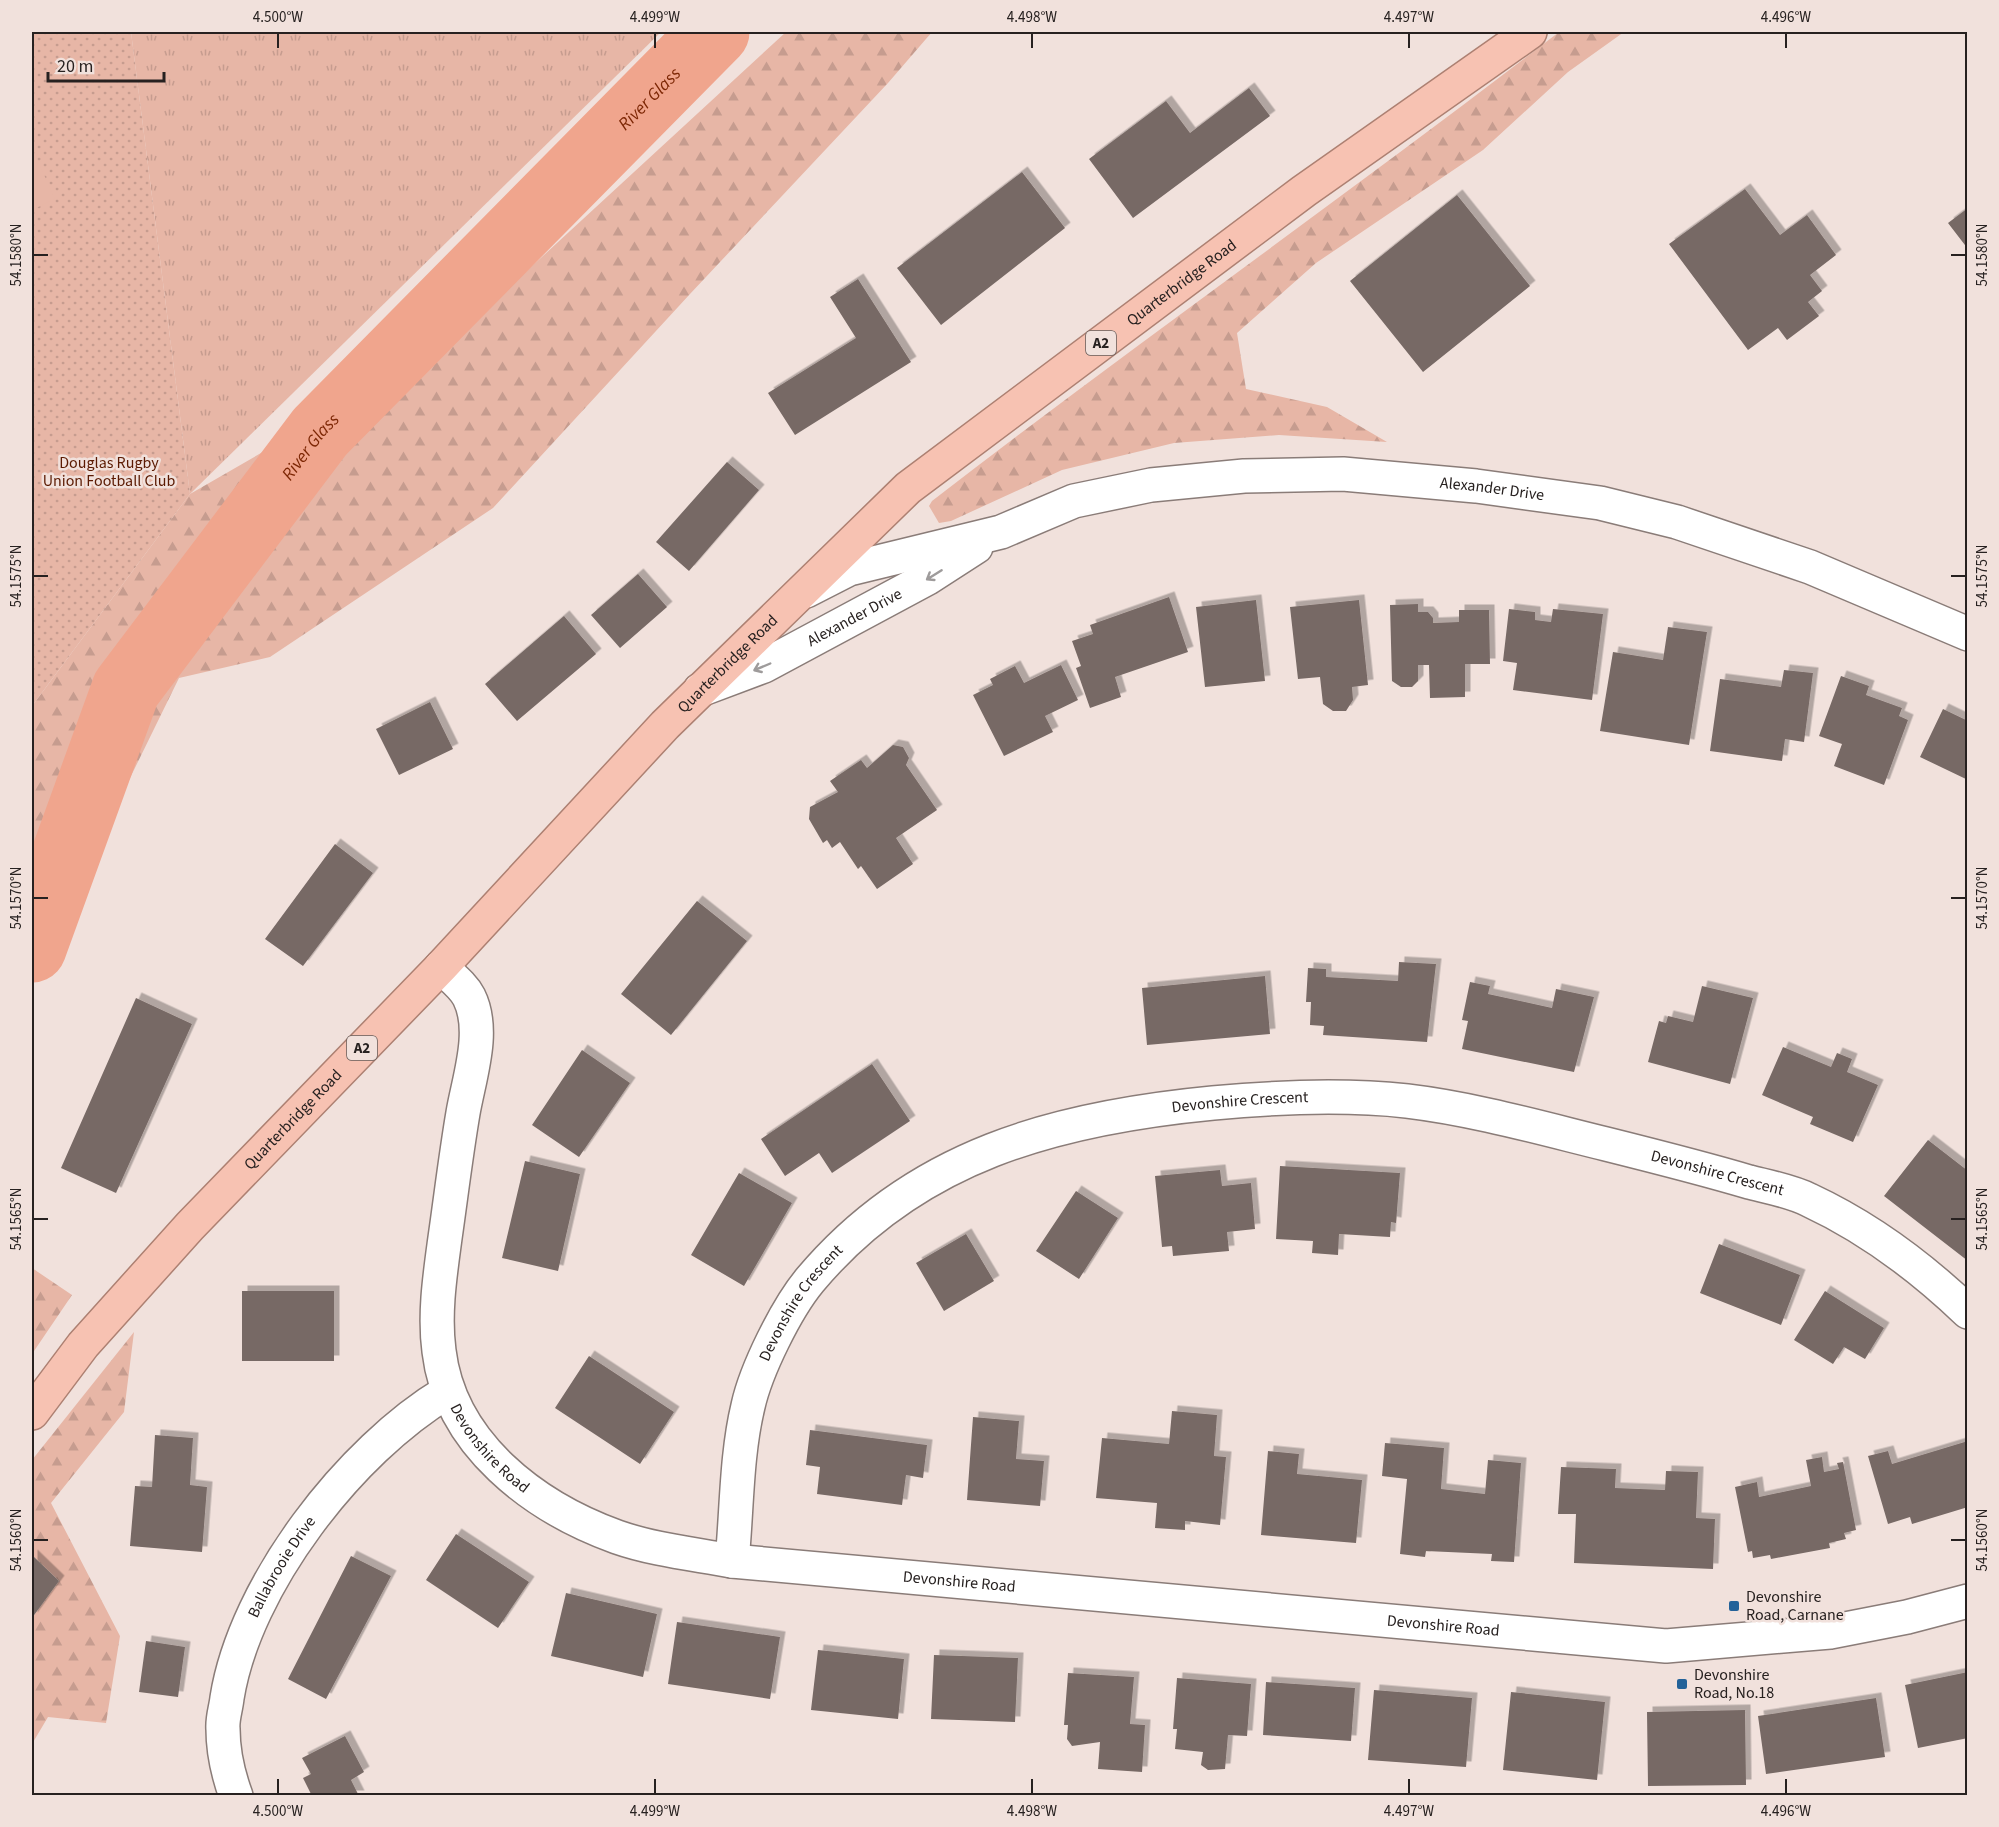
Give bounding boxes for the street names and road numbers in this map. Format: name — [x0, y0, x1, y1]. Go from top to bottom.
street label: Quarterbridge Road — [1122, 234, 1241, 331]
road number: A2 — [1086, 331, 1116, 355]
street label: Alexander Drive — [1439, 472, 1546, 506]
street label: Alexander Drive — [803, 583, 906, 652]
street label: Quarterbridge Road — [673, 610, 783, 718]
road number: A2 — [347, 1036, 377, 1060]
street label: Quarterbridge Road — [239, 1065, 347, 1175]
street label: Devonshire Crescent — [1170, 1086, 1309, 1118]
street label: Devonshire Crescent — [1648, 1145, 1787, 1201]
street label: Devonshire Crescent — [754, 1239, 848, 1365]
street label: Devonshire Road — [445, 1400, 534, 1498]
street label: Ballabrooie Drive — [243, 1512, 321, 1621]
street label: Devonshire Road — [902, 1566, 1017, 1598]
street label: Devonshire Road — [1386, 1610, 1501, 1642]

